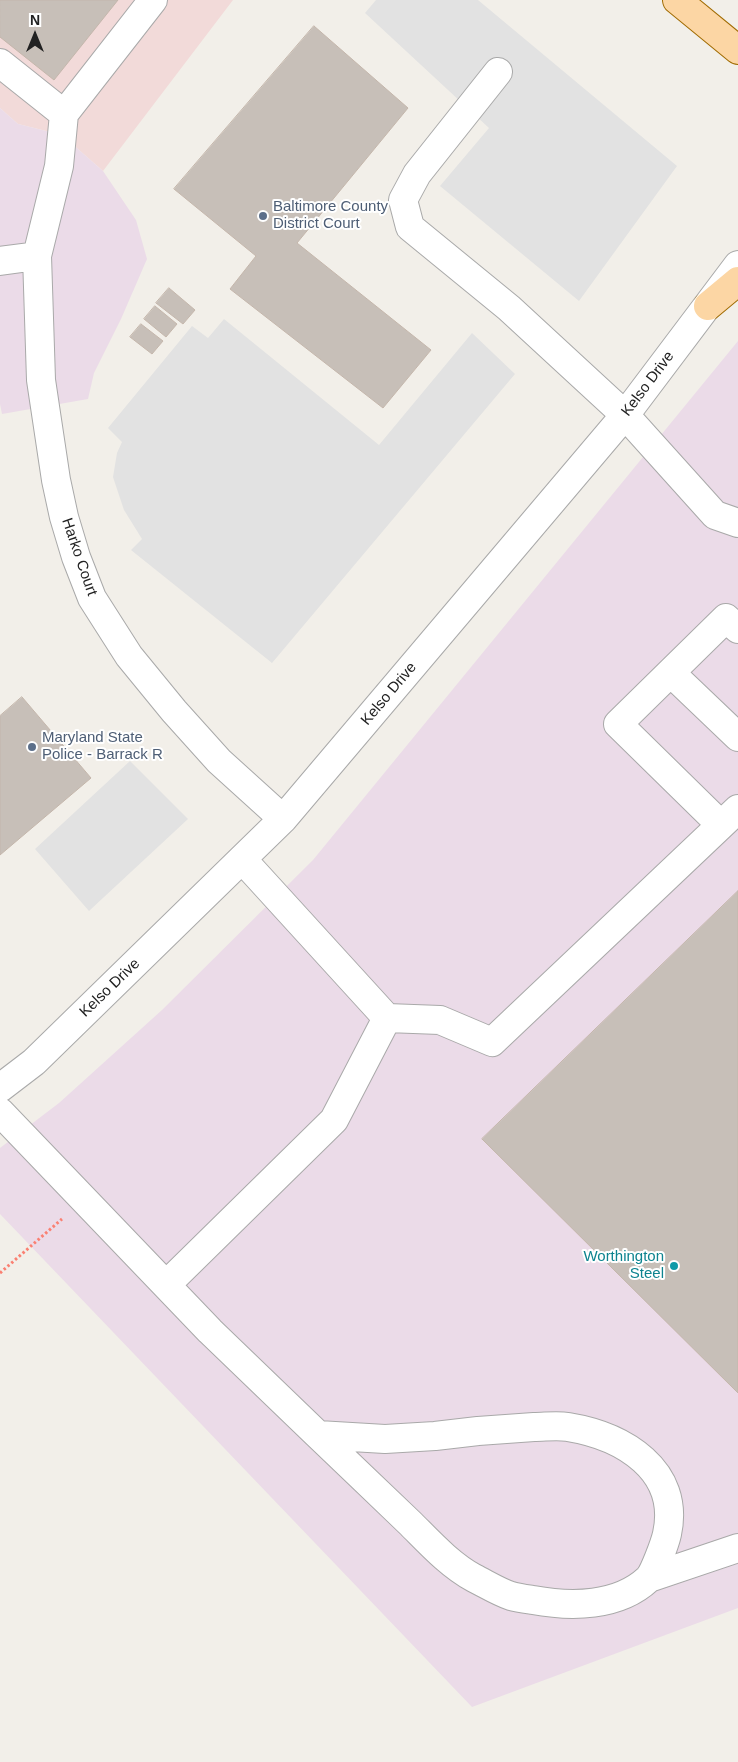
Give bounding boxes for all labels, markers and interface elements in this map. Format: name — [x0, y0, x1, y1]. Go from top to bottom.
north arrow — [10, 10, 60, 60]
text: N — [30, 12, 40, 28]
place label: Baltimore County District Court — [273, 198, 388, 233]
marker: Baltimore County District Court — [257, 210, 269, 222]
street label: Kelso Drive — [618, 348, 678, 420]
street label: Harko Court — [57, 516, 101, 598]
street label: Kelso Drive — [357, 659, 421, 729]
place label: Maryland State Police - Barrack R — [42, 729, 163, 764]
marker: Maryland State Police - Barrack R — [26, 741, 38, 753]
street label: Kelso Drive — [76, 955, 144, 1021]
place label: Worthington Steel — [583, 1248, 664, 1283]
marker: Worthington Steel — [668, 1260, 680, 1272]

